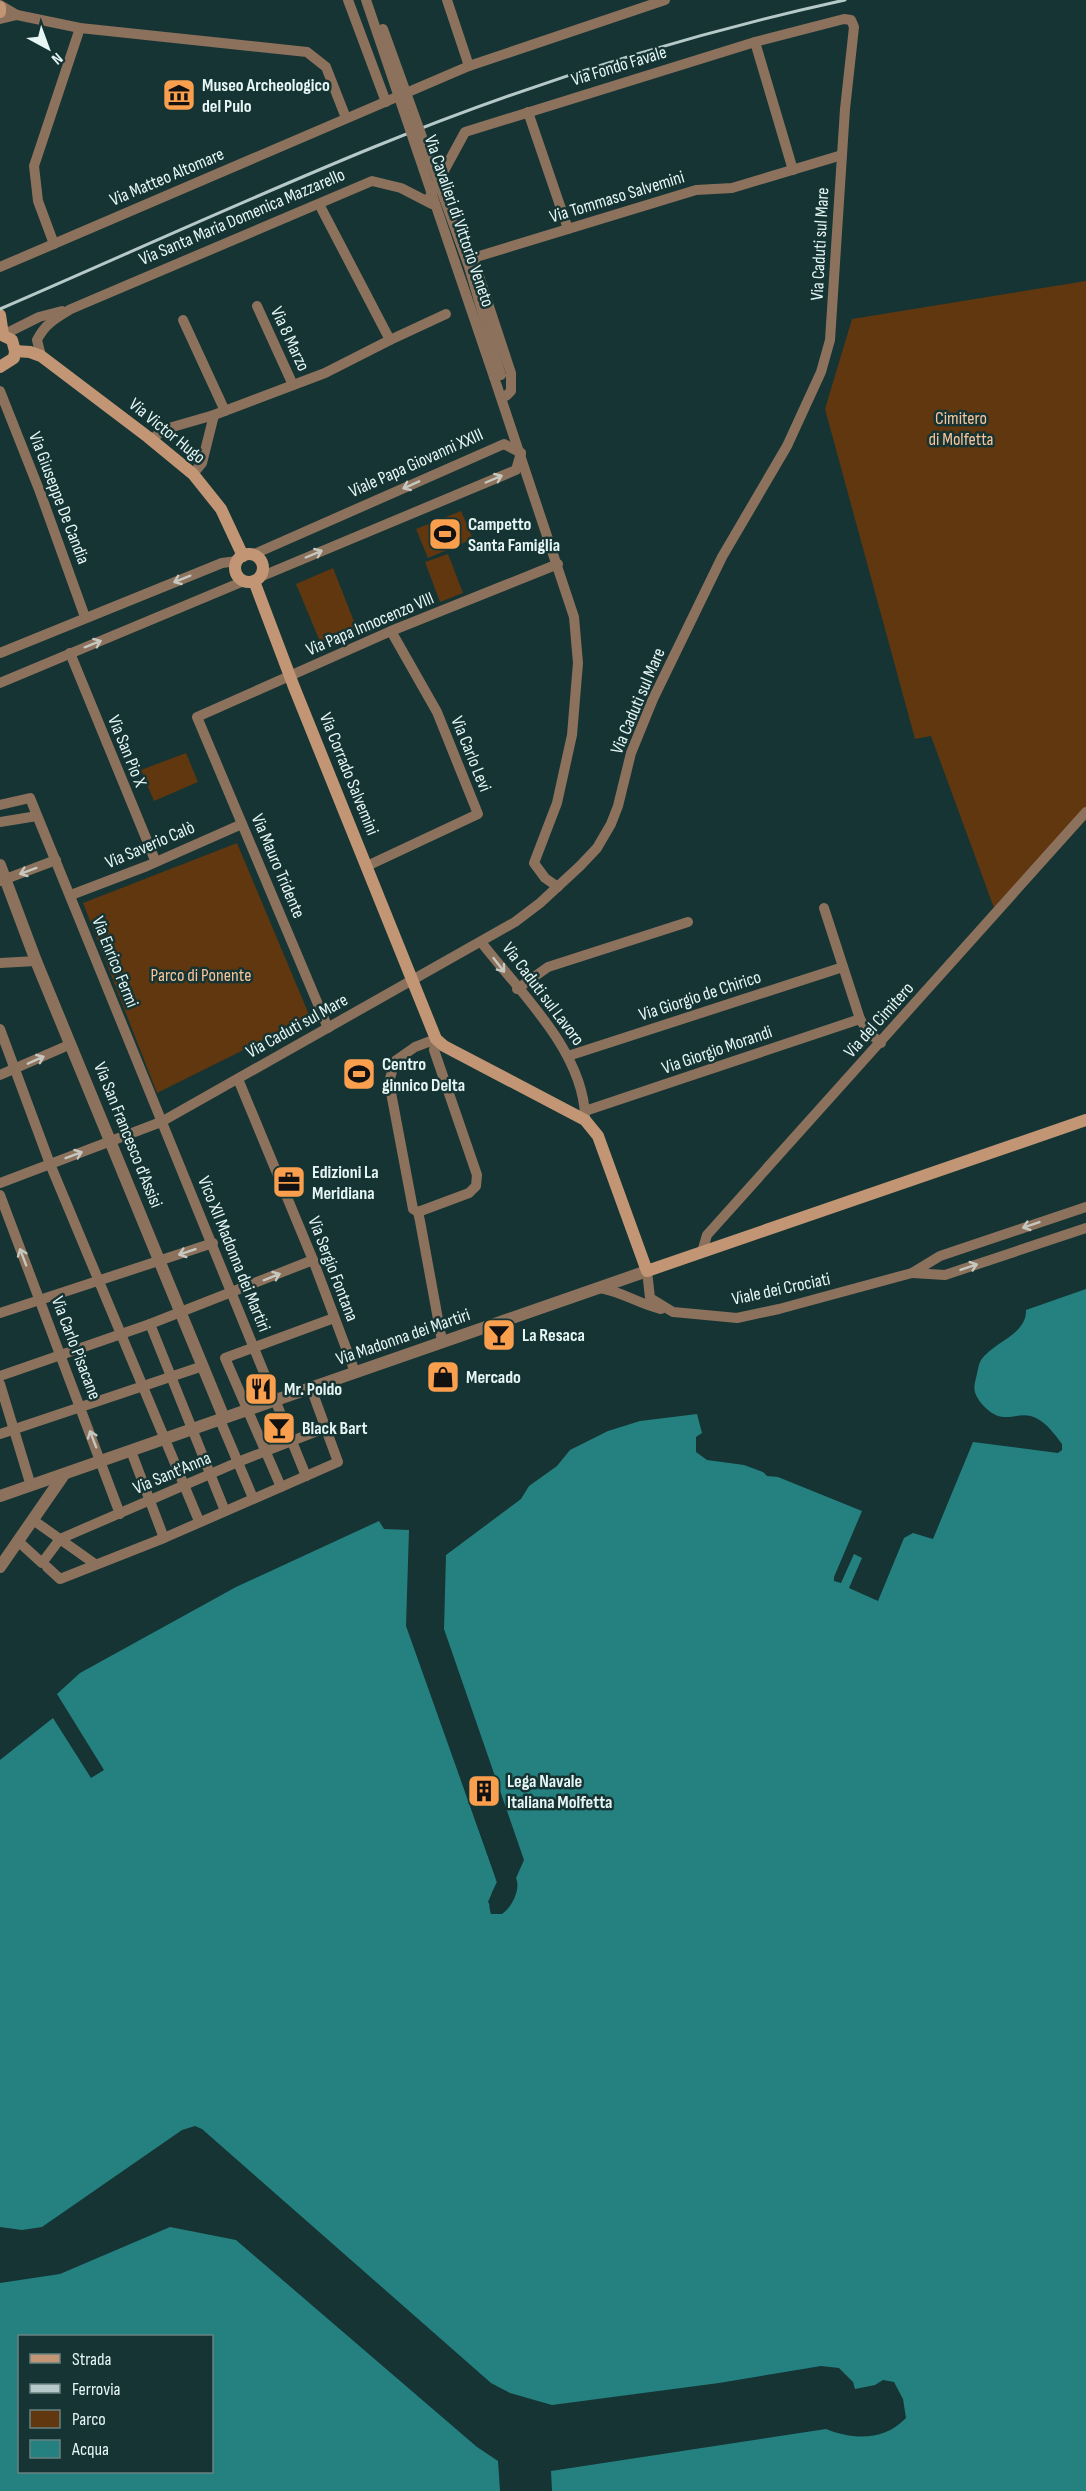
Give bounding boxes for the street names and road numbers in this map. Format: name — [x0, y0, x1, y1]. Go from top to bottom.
street label: Via Fondo Favale — [569, 42, 669, 90]
street label: Via Cavalieri di Vittorio Veneto — [420, 132, 498, 310]
street label: Via Matteo Altomare — [107, 144, 227, 210]
street label: Via Santa Maria Domenica Mazzarello — [136, 164, 348, 270]
street label: Via Tommaso Salvemini — [547, 167, 687, 227]
street label: Via Caduti sul Mare — [807, 187, 833, 301]
street label: Via 8 Marzo — [266, 304, 314, 374]
street label: Via Victor Hugo — [125, 394, 209, 468]
street label: Viale Papa Giovanni XXIII — [346, 424, 486, 502]
street label: Via Giuseppe De Candia — [24, 429, 94, 567]
street label: Via Papa Innocenzo VIII — [303, 588, 437, 660]
street label: Via Caduti sul Mare — [606, 645, 670, 757]
street label: Via Corrado Salvemini — [315, 710, 383, 838]
street label: Via San Pio X — [103, 712, 151, 790]
street label: Via Carlo Levi — [446, 713, 496, 795]
street label: Via Mauro Tridente — [247, 811, 309, 921]
street label: Via Saverio Calò — [102, 817, 198, 873]
street label: Via Enrico Fermi — [87, 913, 143, 1011]
street label: Via Caduti sul Lavoro — [497, 938, 589, 1050]
street label: Via Giorgio de Chirico — [636, 966, 764, 1026]
street label: Via del Cimitero — [840, 978, 918, 1062]
street label: Via Caduti sul Mare — [242, 989, 352, 1063]
street label: Via Giorgio Morandi — [659, 1021, 775, 1079]
street label: Via San Francesco d'Assisi — [89, 1059, 167, 1211]
street label: Vico XII Madonna dei Martiri — [193, 1173, 275, 1335]
street label: Via Sergio Fontana — [303, 1214, 363, 1324]
street label: Viale dei Crociati — [730, 1268, 832, 1310]
street label: Via Carlo Pisacane — [47, 1294, 105, 1402]
street label: Via Madonna dei Martiri — [333, 1304, 473, 1370]
street label: Via Sant'Anna — [130, 1447, 214, 1499]

